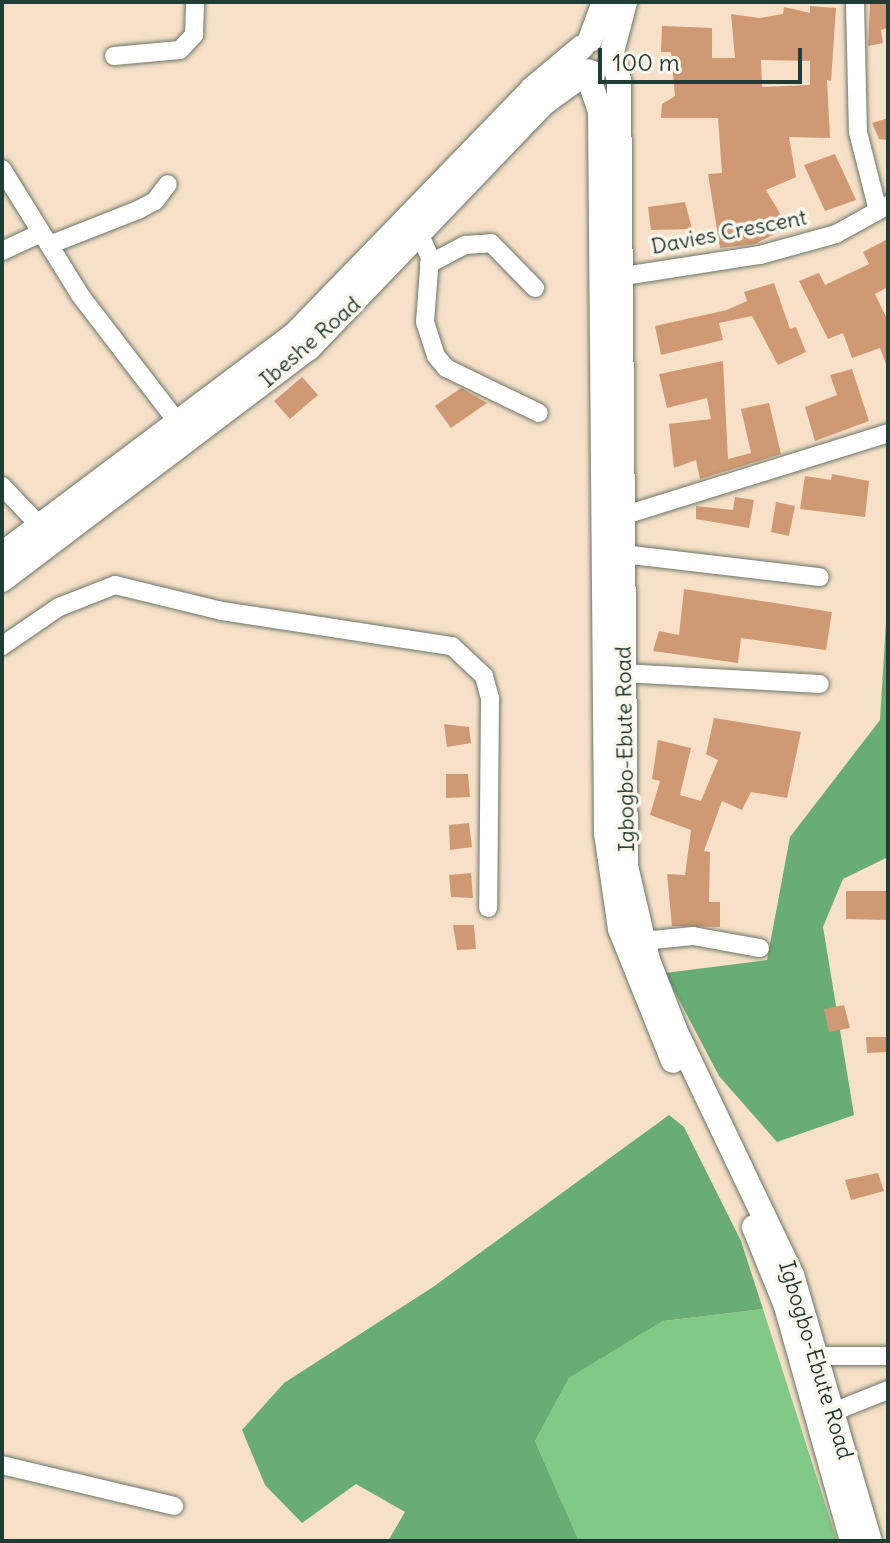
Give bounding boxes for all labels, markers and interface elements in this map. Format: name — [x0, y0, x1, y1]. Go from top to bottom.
scale bar — [602, 32, 806, 82]
text: 100 m — [612, 47, 680, 77]
street label: Davies Crescent — [649, 204, 809, 260]
street label: Ibeshe Road — [254, 291, 366, 393]
street label: Igbogbo-Ebute Road — [610, 646, 640, 852]
street label: Igbogbo-Ebute Road — [773, 1258, 859, 1462]

